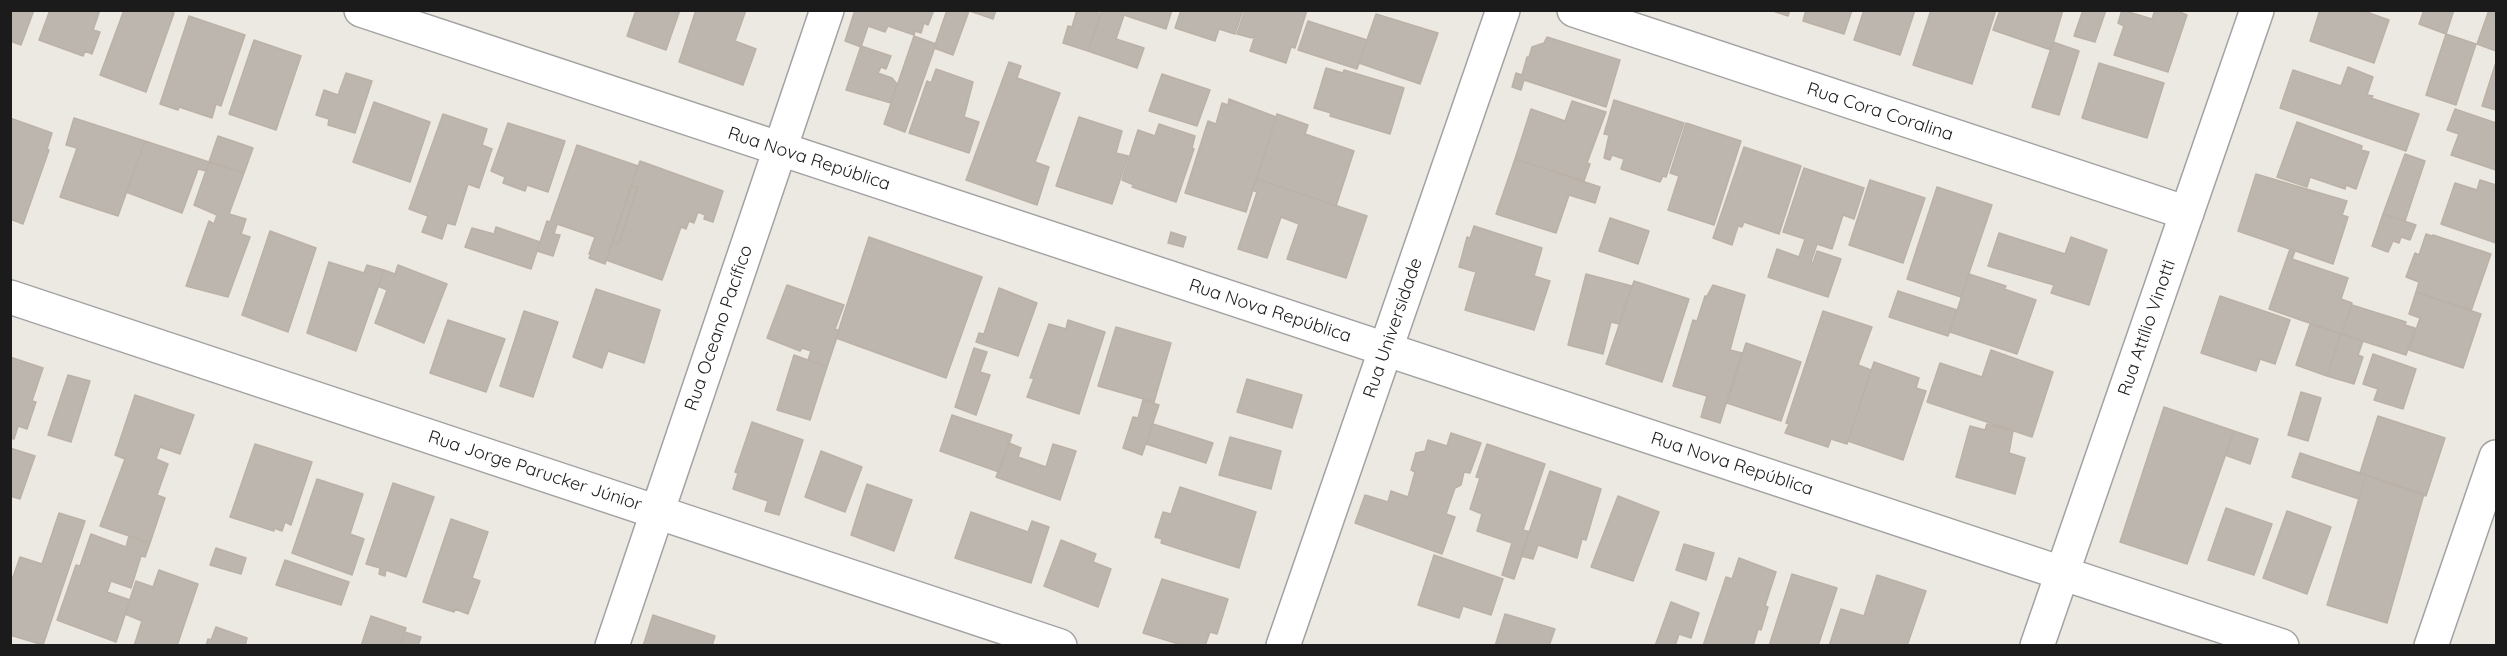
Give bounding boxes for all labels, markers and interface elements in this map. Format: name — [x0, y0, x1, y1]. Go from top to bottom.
street label: Rua Cora Coralina — [1804, 78, 1956, 146]
street label: Rua Nova República — [725, 123, 893, 195]
street label: Rua Oceano Pacífico — [681, 242, 757, 414]
street label: Rua Universidade — [1359, 255, 1427, 401]
street label: Rua Attílio Vinotti — [2114, 257, 2180, 399]
street label: Rua Nova República — [1186, 275, 1354, 347]
street label: Rua Jorge Parucker Júnior — [425, 426, 645, 516]
street label: Rua Nova República — [1648, 428, 1816, 500]

